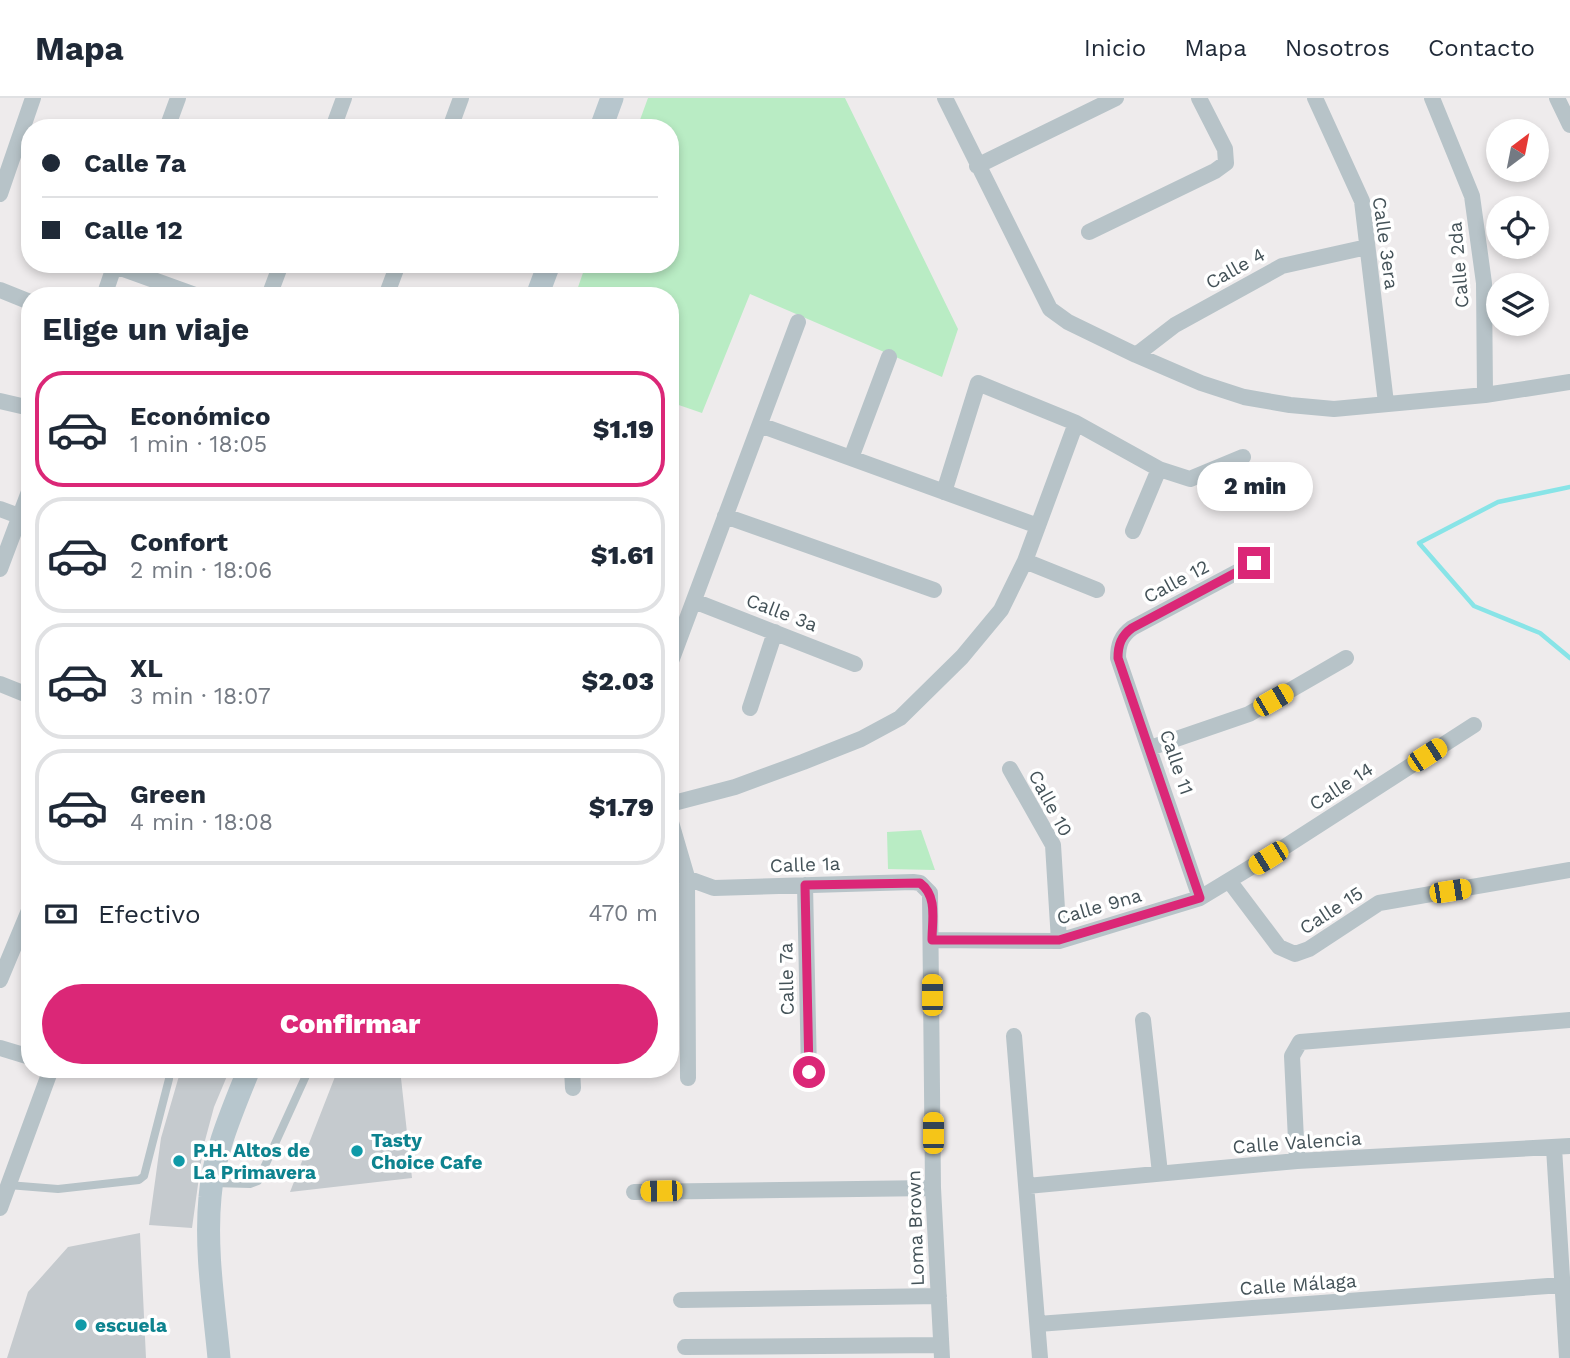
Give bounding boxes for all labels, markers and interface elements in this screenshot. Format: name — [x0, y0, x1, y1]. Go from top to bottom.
text: Mapa — [35, 29, 124, 68]
text: Inicio — [1084, 34, 1146, 62]
text: Mapa — [1184, 34, 1247, 62]
text: Nosotros — [1285, 34, 1390, 62]
text: Contacto — [1428, 34, 1535, 62]
north arrow — [1486, 119, 1549, 182]
map controls — [1486, 119, 1549, 336]
text: Calle 7a — [84, 148, 186, 178]
street label: Calle 3era — [1368, 195, 1403, 291]
button: locate — [1486, 196, 1549, 259]
text: Calle 12 — [84, 215, 183, 245]
street label: Calle 2da — [1443, 221, 1474, 309]
street label: Calle 4 — [1201, 243, 1269, 294]
button: layers — [1486, 273, 1549, 336]
text: Elige un viaje — [42, 310, 249, 348]
icon: car — [46, 398, 109, 461]
text: Económico — [130, 401, 271, 431]
text: $1.19 — [593, 414, 654, 444]
text: 1 min · 18:05 — [130, 431, 267, 458]
callout: 2 min — [1196, 462, 1312, 510]
text: 2 min — [1224, 473, 1286, 500]
icon: car — [46, 524, 109, 587]
text: Confort — [130, 527, 228, 557]
text: $1.61 — [591, 540, 654, 570]
route end — [1238, 547, 1270, 579]
street label: Calle 12 — [1140, 555, 1213, 608]
text: 2 min · 18:06 — [130, 557, 272, 584]
street label: Calle 3a — [743, 588, 821, 637]
icon: car — [46, 650, 109, 713]
text: XL — [130, 653, 163, 683]
text: $2.03 — [582, 666, 654, 696]
car — [1250, 680, 1297, 720]
text: 3 min · 18:07 — [130, 683, 271, 710]
street label: Calle 11 — [1155, 727, 1198, 798]
car — [1404, 735, 1451, 775]
street label: Calle 14 — [1305, 757, 1378, 816]
street label: Calle 10 — [1024, 766, 1078, 840]
icon: car — [46, 776, 109, 839]
text: Green — [130, 779, 206, 809]
text: $1.79 — [589, 792, 654, 822]
text: 4 min · 18:08 — [130, 809, 273, 836]
car — [1245, 838, 1292, 878]
street label: Calle 1a — [769, 852, 841, 877]
car — [1428, 877, 1473, 905]
street label: Calle 15 — [1295, 881, 1367, 939]
street label: Calle 9na — [1054, 883, 1144, 930]
icon: cash — [42, 895, 80, 933]
text: Efectivo — [98, 899, 201, 929]
text: 470 m — [589, 900, 658, 927]
street label: Calle 7a — [774, 942, 799, 1016]
car — [922, 974, 943, 1016]
button: Confirmar — [42, 984, 658, 1064]
route start — [793, 1056, 825, 1088]
car — [923, 1112, 944, 1154]
street label: Calle Valencia — [1232, 1127, 1362, 1158]
place label: Tasty Choice Cafe — [371, 1129, 483, 1174]
place label: P.H. Altos de La Primavera — [193, 1139, 316, 1184]
marker: Tasty Choice Cafe — [349, 1143, 365, 1159]
marker: P.H. Altos de La Primavera — [171, 1153, 187, 1169]
street label: Loma Brown — [902, 1170, 929, 1286]
car — [640, 1180, 683, 1202]
street label: Calle Málaga — [1239, 1269, 1358, 1300]
place label: escuela — [95, 1314, 167, 1337]
marker: escuela — [73, 1317, 89, 1333]

